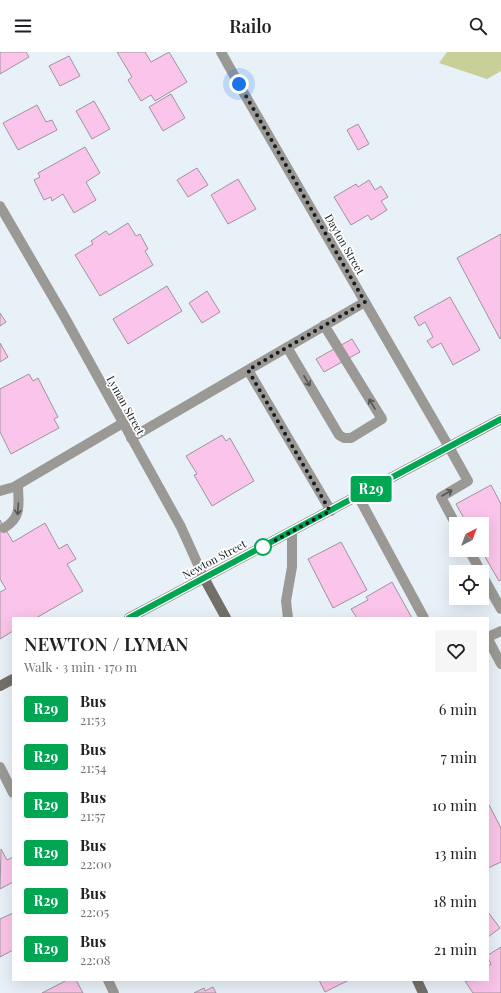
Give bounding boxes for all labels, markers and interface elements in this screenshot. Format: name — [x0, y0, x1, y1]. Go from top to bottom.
text: Railo — [229, 14, 272, 38]
icon: menu — [12, 15, 34, 37]
icon: search — [467, 15, 489, 37]
your location — [229, 74, 249, 94]
street label: Dayton Street — [322, 211, 368, 277]
street label: Lyman Street — [104, 373, 148, 437]
one-way arrow — [304, 375, 312, 387]
one-way arrow — [368, 399, 376, 410]
line badge: R29 — [348, 476, 394, 502]
text: R29 — [359, 479, 383, 498]
one-way arrow — [441, 489, 453, 497]
one-way arrow — [14, 502, 21, 515]
north arrow — [449, 517, 489, 557]
map controls — [449, 517, 489, 605]
street label: Newton Street — [179, 536, 249, 582]
unlabelled marker — [254, 538, 272, 556]
button: locate — [449, 565, 489, 605]
text: NEWTON / LYMAN — [24, 630, 189, 656]
button: heart — [435, 630, 477, 672]
text: Walk · 3 min · 170 m — [24, 658, 137, 675]
text: Bus — [80, 691, 106, 711]
text: R29 — [34, 699, 58, 718]
text: 6 min — [439, 699, 477, 719]
text: 21:53 — [80, 711, 106, 728]
text: Bus — [80, 739, 106, 759]
text: R29 — [34, 747, 58, 766]
text: 7 min — [441, 747, 477, 767]
text: 21:54 — [80, 759, 106, 776]
text: Bus — [80, 787, 106, 807]
text: R29 — [34, 795, 58, 814]
text: 10 min — [432, 795, 477, 815]
text: 21:57 — [80, 807, 105, 824]
text: Bus — [80, 835, 106, 855]
text: R29 — [34, 843, 58, 862]
text: 13 min — [435, 843, 477, 863]
text: 22:00 — [80, 855, 112, 872]
text: Bus — [80, 883, 106, 903]
text: R29 — [34, 891, 58, 910]
text: 18 min — [433, 891, 477, 911]
text: 22:05 — [80, 903, 109, 920]
text: Bus — [80, 931, 106, 951]
text: R29 — [34, 939, 58, 958]
text: 21 min — [434, 939, 477, 959]
text: 22:08 — [80, 951, 110, 968]

